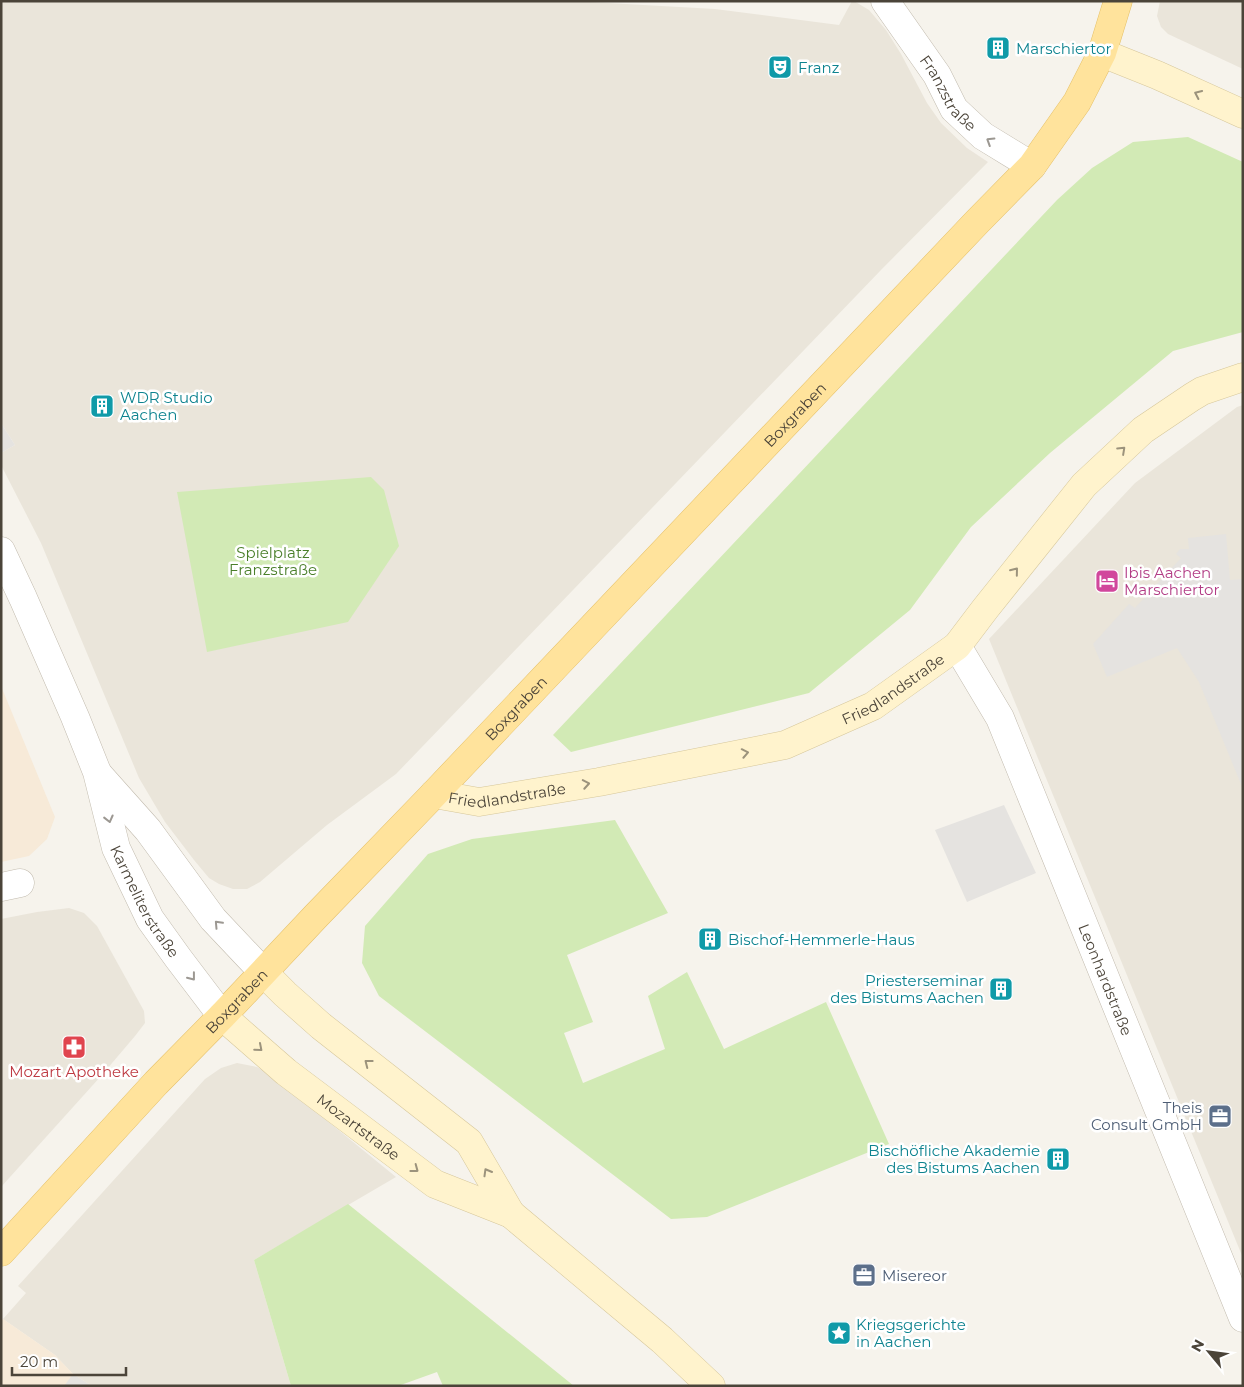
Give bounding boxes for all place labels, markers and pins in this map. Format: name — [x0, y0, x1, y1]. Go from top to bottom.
building icon: Marschiertor — [985, 35, 1011, 61]
place label: Marschiertor — [1016, 39, 1112, 58]
theatre icon: Franz — [767, 54, 793, 80]
place label: Franz — [798, 58, 840, 77]
place label: WDR Studio Aachen — [120, 388, 213, 424]
building icon: WDR Studio Aachen — [89, 393, 115, 419]
place label: Ibis Aachen Marschiertor — [1124, 563, 1220, 599]
hotel icon: Ibis Aachen Marschiertor — [1094, 568, 1120, 594]
building icon: Bischof-Hemmerle-Haus — [697, 926, 723, 952]
place label: Bischof-Hemmerle-Haus — [728, 930, 915, 949]
place label: Priesterseminar des Bistums Aachen — [830, 971, 984, 1007]
building icon: Priesterseminar des Bistums Aachen — [988, 976, 1014, 1002]
pharmacy icon: Mozart Apotheke — [61, 1034, 87, 1060]
place label: Mozart Apotheke — [9, 1062, 139, 1081]
place label: Theis Consult GmbH — [1091, 1098, 1202, 1134]
office icon: Theis Consult GmbH — [1207, 1103, 1233, 1129]
place label: Bischöfliche Akademie des Bistums Aachen — [868, 1141, 1040, 1177]
building icon: Bischöfliche Akademie des Bistums Aachen — [1045, 1146, 1071, 1172]
office icon: Misereor — [851, 1262, 877, 1288]
place label: Misereor — [882, 1266, 947, 1285]
place label: Kriegsgerichte in Aachen — [856, 1315, 966, 1351]
place icon: Kriegsgerichte in Aachen — [826, 1320, 852, 1346]

